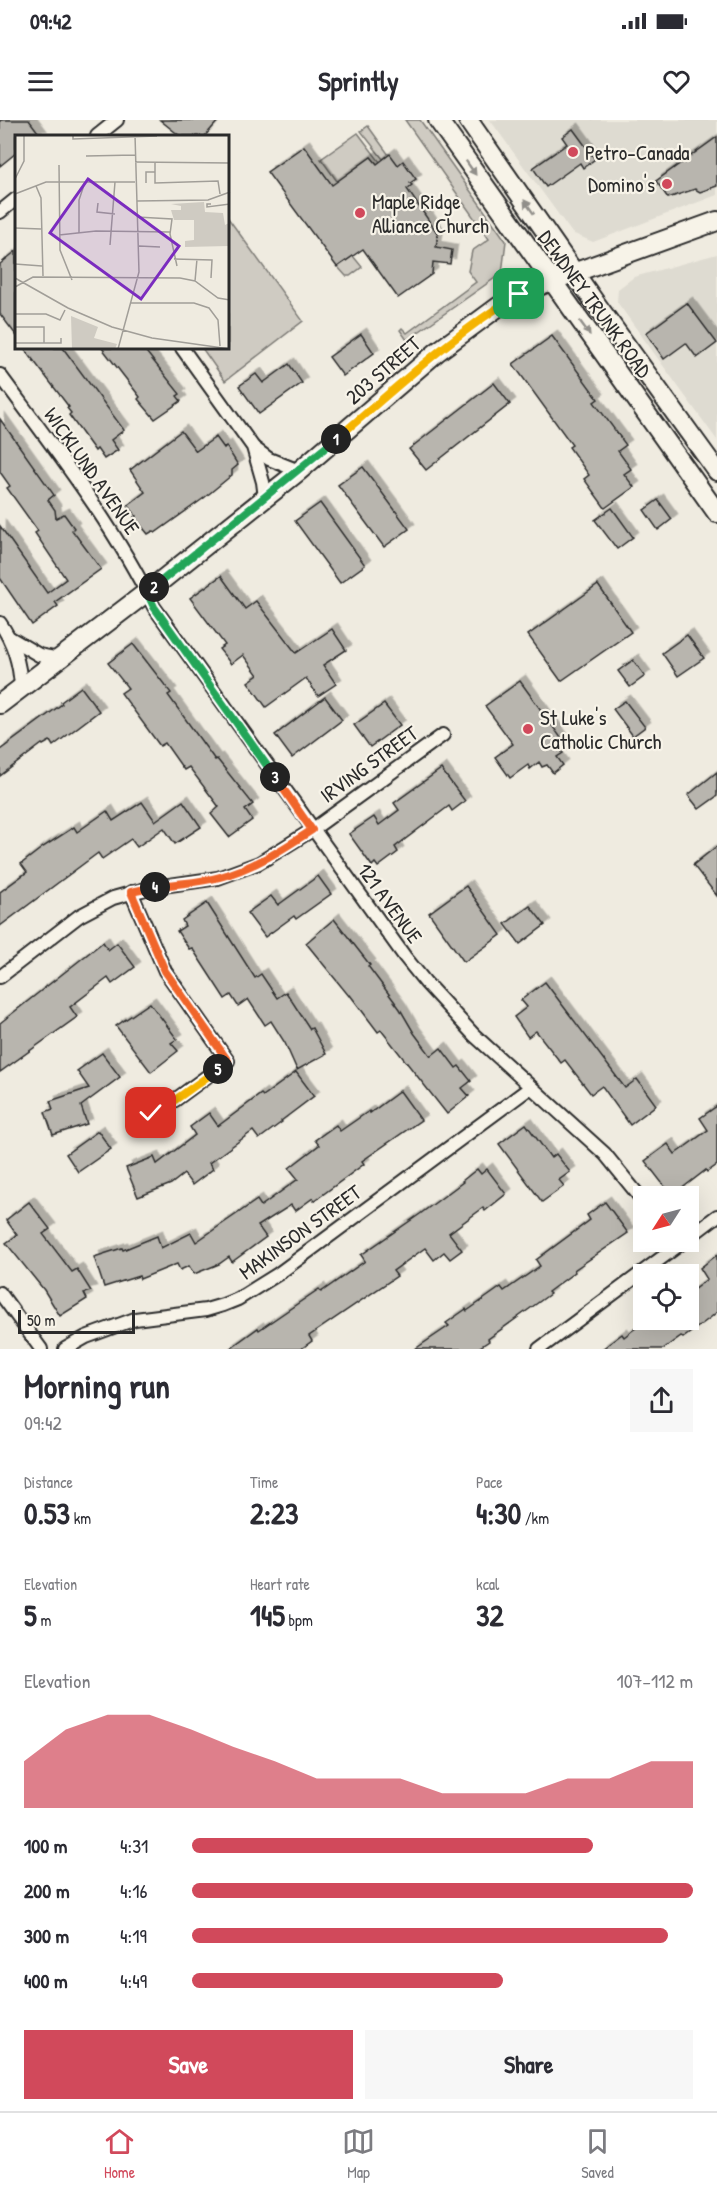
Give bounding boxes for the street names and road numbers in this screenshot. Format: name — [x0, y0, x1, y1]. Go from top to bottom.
street label: DEWDNEY TRUNK ROAD — [532, 224, 658, 384]
street label: 203 STREET — [339, 328, 428, 411]
street label: WICKLUND AVENUE — [37, 402, 147, 540]
street label: IRVING STREET — [314, 718, 425, 809]
street label: 121 AVENUE — [351, 857, 429, 949]
street label: MAKINSON STREET — [233, 1177, 368, 1286]

